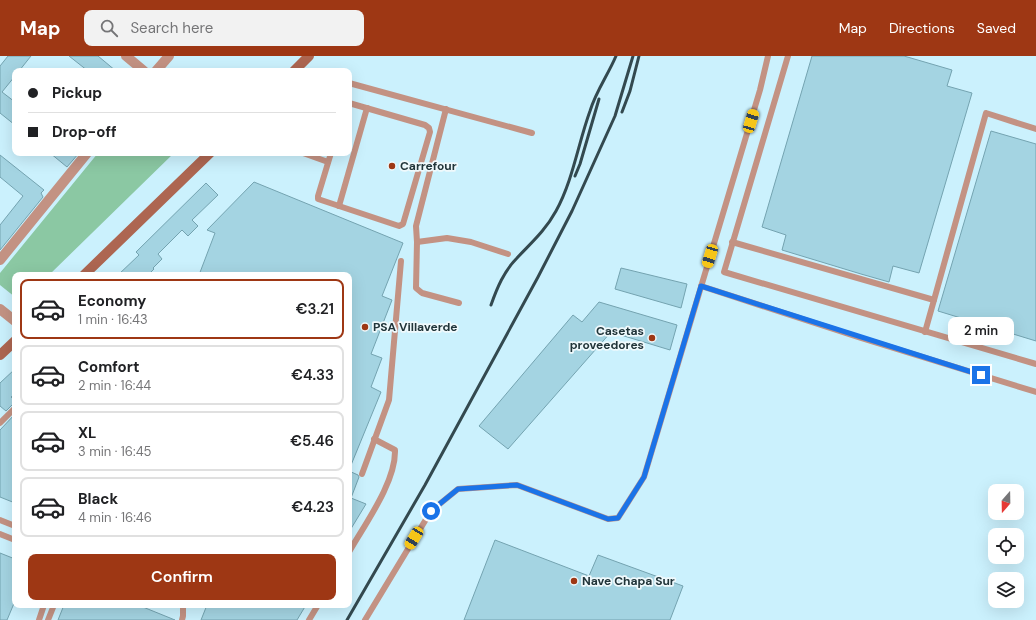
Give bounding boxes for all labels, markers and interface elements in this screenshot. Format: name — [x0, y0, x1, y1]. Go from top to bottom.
search box — [84, 10, 364, 46]
text: Map — [20, 16, 60, 41]
icon: search — [98, 17, 120, 39]
text: Search here — [130, 18, 213, 38]
text: Map — [839, 19, 867, 37]
text: Directions — [889, 19, 955, 37]
text: Saved — [977, 19, 1016, 37]
text: Pickup — [52, 83, 102, 103]
car — [742, 108, 760, 134]
text: Drop-off — [52, 122, 117, 142]
place label: Carrefour — [400, 158, 457, 174]
marker: Carrefour — [387, 161, 397, 171]
car — [701, 243, 719, 269]
icon: car — [30, 291, 66, 327]
text: Economy — [78, 291, 146, 311]
text: €3.21 — [296, 299, 334, 319]
text: 1 min · 16:43 — [78, 311, 148, 328]
callout: 2 min — [948, 317, 1014, 345]
place label: PSA Villaverde — [373, 319, 458, 335]
marker: PSA Villaverde — [360, 322, 370, 332]
text: 2 min — [964, 322, 998, 339]
place label: Casetas proveedores — [570, 323, 644, 353]
marker: Casetas proveedores — [647, 333, 657, 343]
icon: car — [30, 357, 66, 393]
text: Comfort — [78, 357, 139, 377]
text: €4.33 — [291, 365, 334, 385]
route end — [972, 366, 990, 384]
text: 2 min · 16:44 — [78, 377, 151, 394]
icon: car — [30, 423, 66, 459]
text: XL — [78, 423, 96, 443]
text: €5.46 — [290, 431, 334, 451]
text: 3 min · 16:45 — [78, 443, 151, 460]
north arrow — [988, 484, 1024, 520]
map controls — [988, 484, 1024, 608]
icon: car — [30, 489, 66, 525]
text: Black — [78, 489, 118, 509]
text: €4.23 — [291, 497, 334, 517]
route start — [422, 502, 440, 520]
text: 4 min · 16:46 — [78, 509, 152, 526]
car — [403, 525, 425, 551]
button: locate — [988, 528, 1024, 564]
button: Confirm — [28, 554, 336, 600]
button: layers — [988, 572, 1024, 608]
place label: Nave Chapa Sur — [582, 573, 675, 589]
marker: Nave Chapa Sur — [569, 576, 579, 586]

